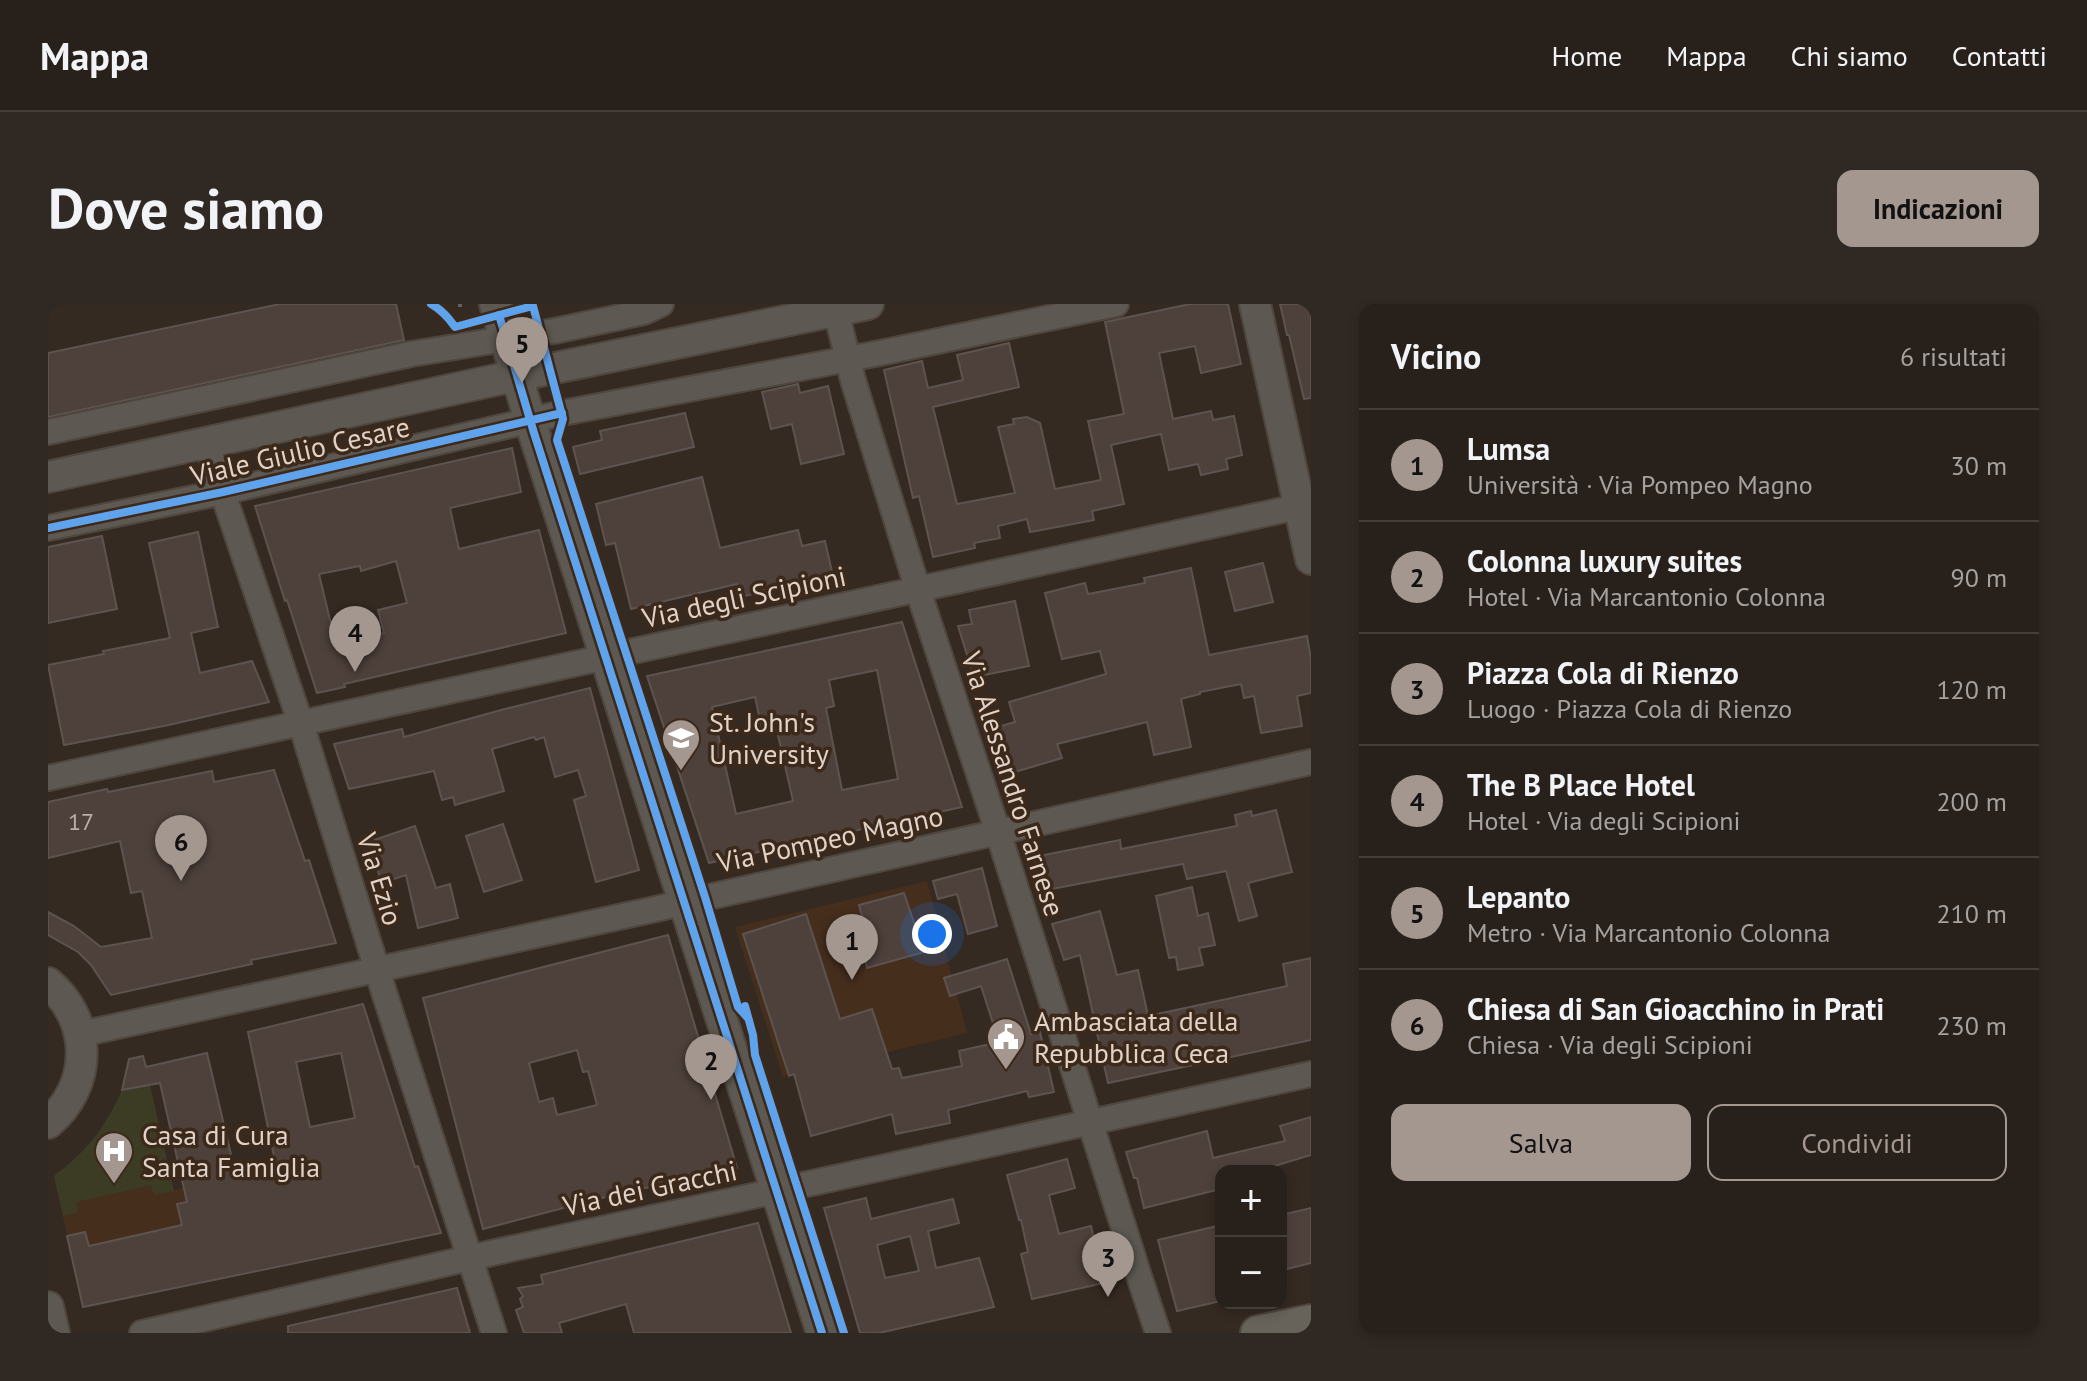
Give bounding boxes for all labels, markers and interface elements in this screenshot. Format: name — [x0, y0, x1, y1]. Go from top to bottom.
text: Mappa — [40, 31, 149, 80]
text: Home — [1552, 37, 1622, 74]
text: Mappa — [1666, 37, 1747, 74]
text: Chi siamo — [1791, 37, 1908, 74]
text: Contatti — [1952, 37, 2047, 74]
button: Indicazioni — [1837, 170, 2039, 247]
text: Dove siamo — [48, 172, 324, 244]
pin: 5 — [496, 317, 548, 383]
text: Vicino — [1391, 334, 1481, 378]
text: 6 risultati — [1900, 340, 2007, 373]
street label: Viale Giulio Cesare — [186, 407, 413, 494]
text: Lumsa — [1467, 429, 1550, 468]
text: 1 — [1410, 449, 1424, 482]
text: 30 m — [1951, 449, 2007, 482]
text: Università · Via Pompeo Magno — [1467, 468, 1813, 501]
text: Colonna luxury suites — [1467, 541, 1742, 580]
street label: Via degli Scipioni — [638, 557, 849, 636]
text: 2 — [1410, 561, 1424, 594]
text: 90 m — [1951, 561, 2007, 594]
text: Hotel · Via Marcantonio Colonna — [1467, 580, 1826, 613]
pin: 4 — [329, 606, 381, 672]
street label: Via Alessandro Farnese — [953, 646, 1074, 921]
text: Piazza Cola di Rienzo — [1467, 653, 1739, 692]
text: 3 — [1410, 673, 1424, 706]
text: 120 m — [1936, 673, 2007, 706]
text: Luogo · Piazza Cola di Rienzo — [1467, 692, 1792, 725]
place label: St. John's University — [709, 703, 829, 772]
school or university icon: St. John's University — [660, 717, 702, 772]
text: The B Place Hotel — [1467, 765, 1695, 804]
text: 4 — [1410, 785, 1424, 818]
text: 200 m — [1936, 785, 2007, 818]
street label: Via Pompeo Magno — [713, 796, 946, 881]
text: Hotel · Via degli Scipioni — [1467, 804, 1740, 837]
house number: 17 — [68, 806, 94, 837]
pin: 6 — [155, 815, 207, 881]
street label: Via Ezio — [349, 827, 412, 930]
text: Lepanto — [1467, 877, 1570, 916]
text: 5 — [1410, 897, 1424, 930]
text: 210 m — [1936, 897, 2007, 930]
pin: 1 — [826, 914, 878, 980]
your location — [912, 914, 952, 954]
text: Metro · Via Marcantonio Colonna — [1467, 916, 1830, 949]
text: Chiesa di San Gioacchino in Prati — [1467, 989, 1884, 1028]
place label: Ambasciata della Repubblica Ceca — [1034, 1002, 1238, 1071]
text: 6 — [1410, 1009, 1424, 1042]
text: 230 m — [1936, 1009, 2007, 1042]
public building icon: Ambasciata della Repubblica Ceca — [985, 1016, 1027, 1071]
text: Chiesa · Via degli Scipioni — [1467, 1028, 1753, 1061]
pin: 2 — [685, 1034, 737, 1100]
button: Salva — [1391, 1104, 1691, 1181]
button: Condividi — [1707, 1104, 2007, 1181]
place label: Casa di Cura Santa Famiglia — [142, 1116, 320, 1185]
hospital icon: Casa di Cura Santa Famiglia — [93, 1130, 135, 1185]
street label: Via dei Gracchi — [558, 1151, 740, 1224]
map controls — [1215, 1165, 1287, 1309]
button: + — [1215, 1165, 1287, 1237]
pin: 3 — [1082, 1231, 1134, 1297]
button: − — [1215, 1237, 1287, 1309]

